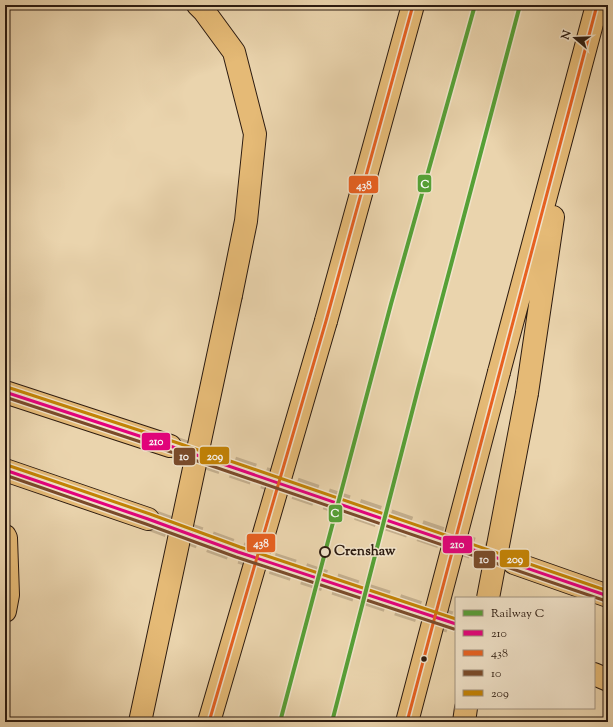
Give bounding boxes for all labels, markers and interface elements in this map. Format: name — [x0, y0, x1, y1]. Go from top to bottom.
north arrow — [555, 18, 595, 58]
text: N — [557, 28, 576, 43]
line badge: C — [417, 174, 432, 193]
line badge: 438 — [348, 175, 379, 194]
text: C — [421, 177, 430, 193]
text: 438 — [355, 178, 372, 194]
line badge: 210 — [141, 432, 171, 451]
text: 210 — [149, 434, 163, 450]
line badge: 209 — [199, 446, 230, 465]
line badge: 10 — [173, 447, 196, 466]
text: 10 — [178, 449, 189, 465]
text: 209 — [207, 449, 224, 465]
line badge: C — [328, 504, 343, 523]
text: C — [331, 506, 340, 522]
line badge: 438 — [246, 533, 276, 553]
line badge: 210 — [442, 535, 473, 554]
text: 438 — [252, 536, 269, 552]
text: 210 — [450, 537, 464, 553]
place label: Crenshaw — [334, 542, 396, 562]
marker: Crenshaw — [319, 546, 331, 558]
line badge: 209 — [499, 549, 530, 568]
line badge: 10 — [473, 550, 496, 569]
text: 10 — [478, 552, 489, 568]
text: 209 — [507, 552, 524, 568]
legend — [455, 597, 595, 709]
text: Railway C — [491, 605, 544, 623]
text: 210 — [491, 625, 507, 643]
text: 438 — [491, 645, 508, 663]
unlabelled marker — [419, 654, 429, 664]
text: 10 — [491, 665, 501, 683]
text: 209 — [491, 685, 509, 703]

